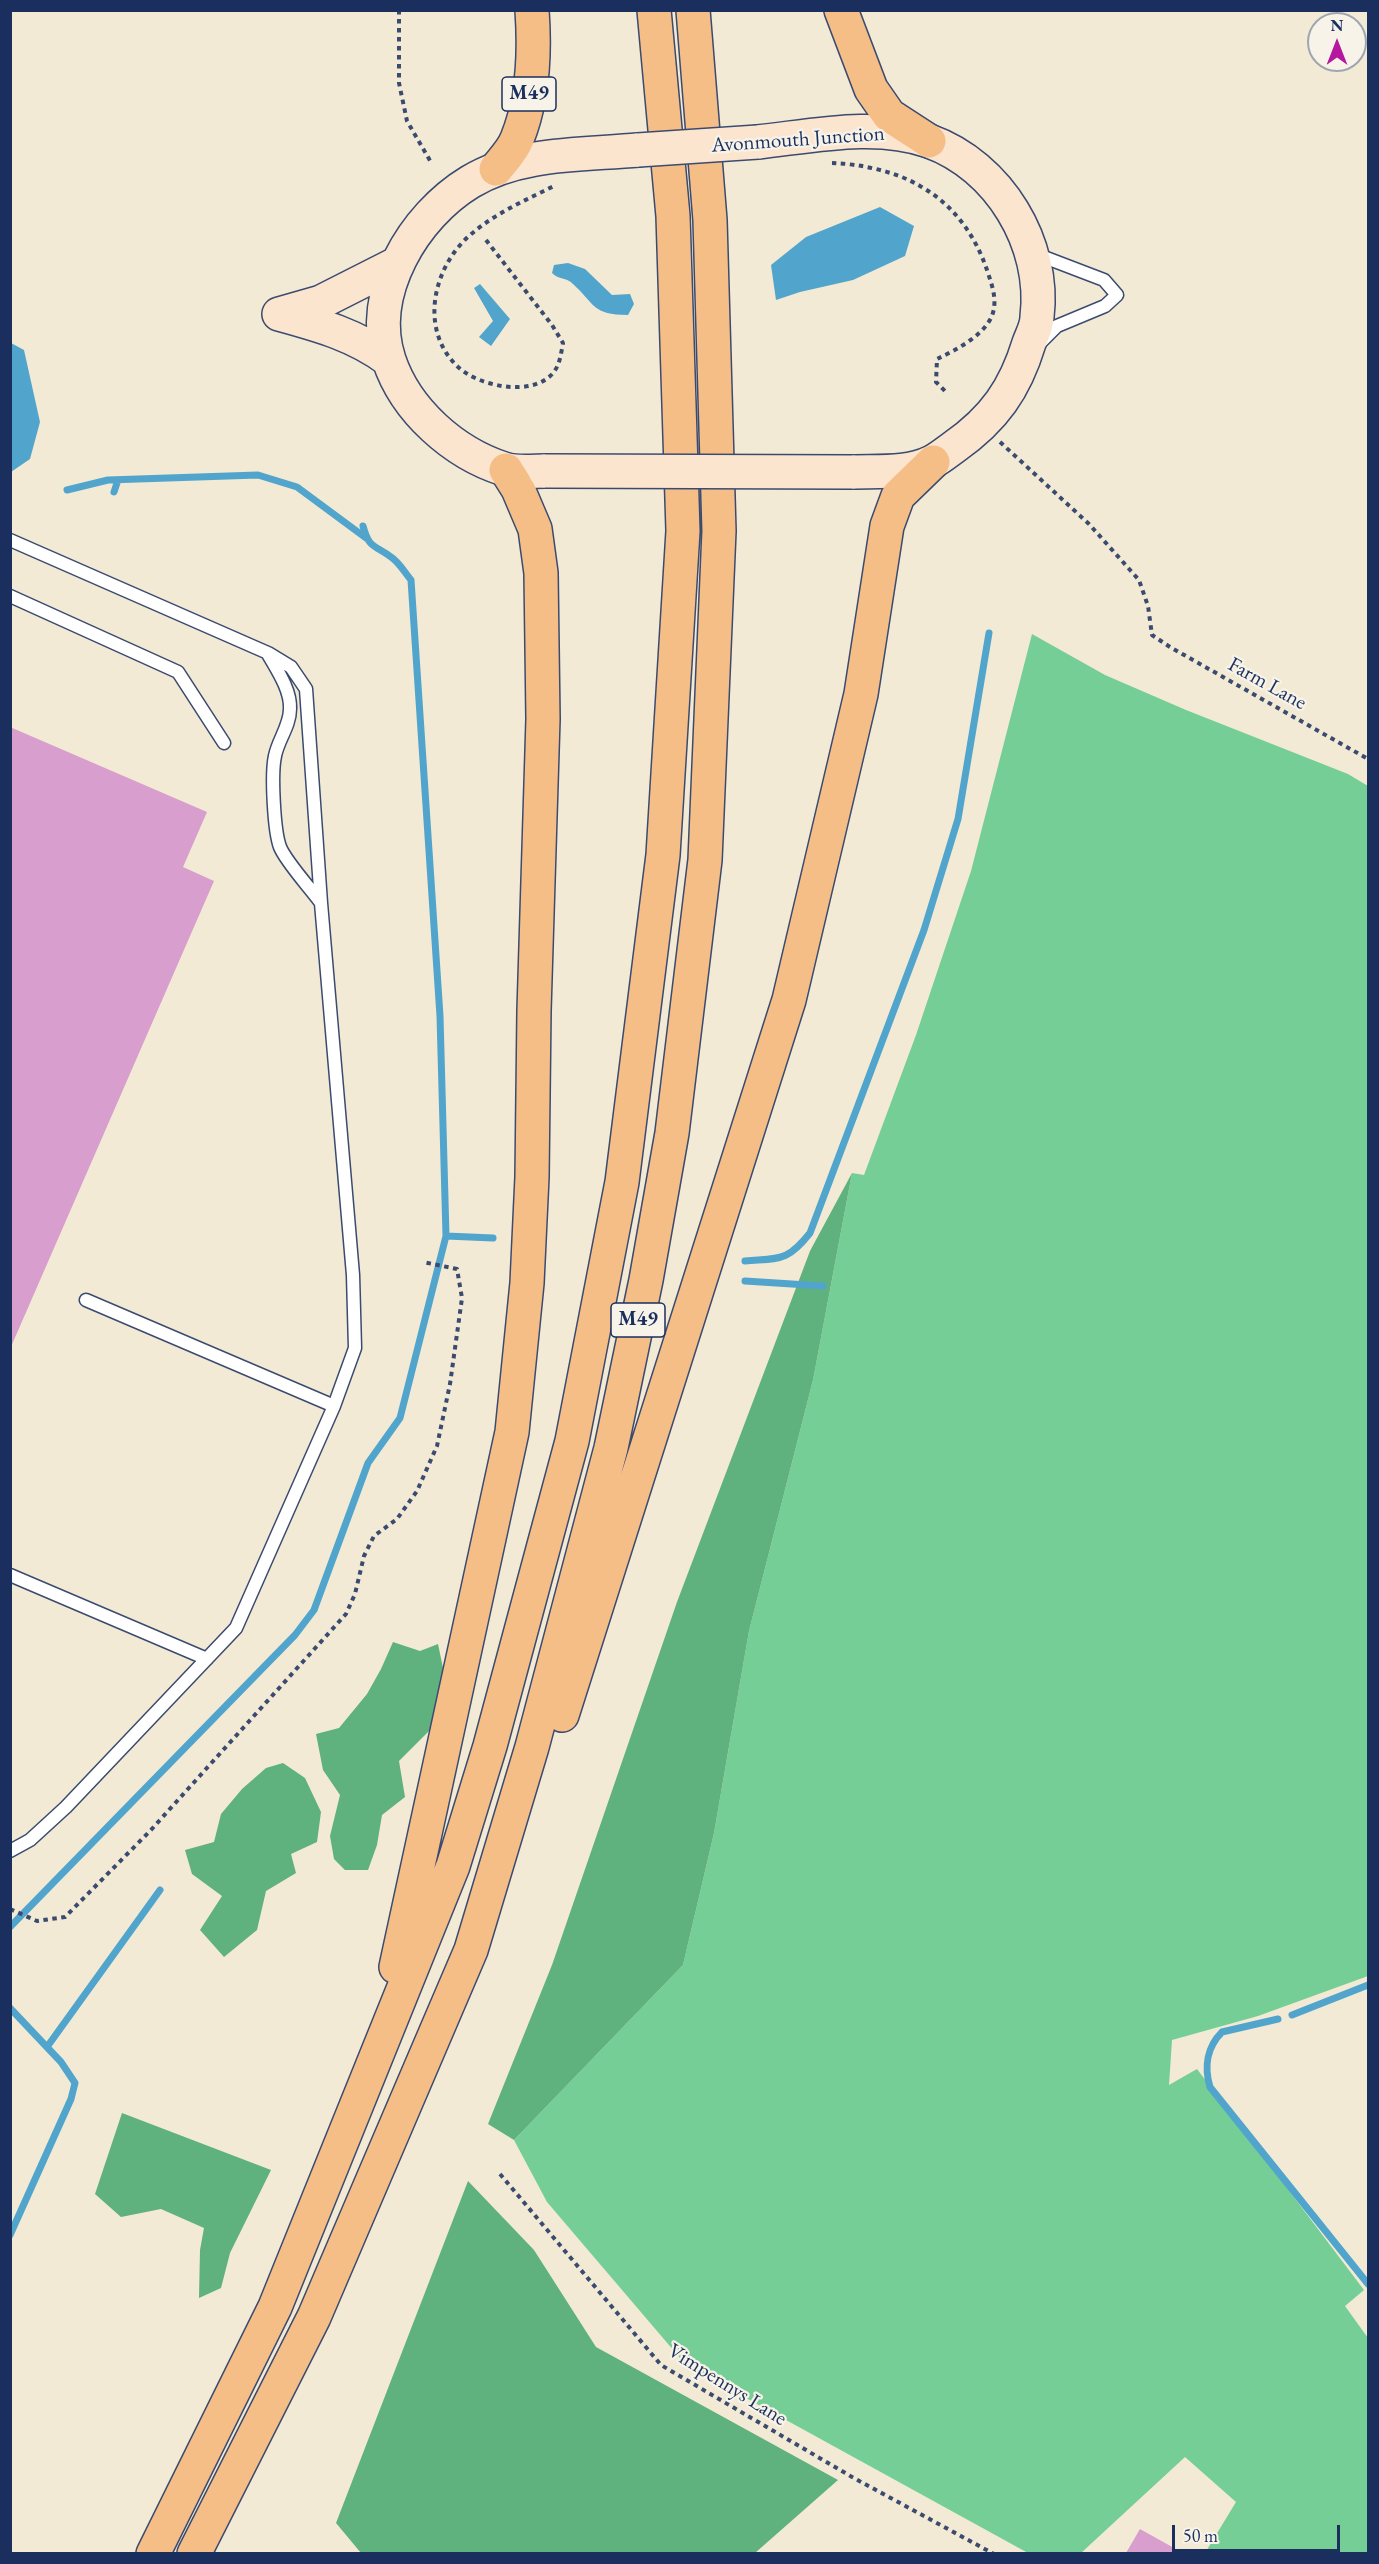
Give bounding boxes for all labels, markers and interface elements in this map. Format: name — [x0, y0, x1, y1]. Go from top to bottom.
north arrow — [1307, 12, 1367, 72]
text: N — [1331, 15, 1343, 36]
road number: M49 — [502, 77, 556, 111]
street label: Avonmouth Junction — [710, 121, 886, 159]
street label: Farm Lane — [1223, 652, 1311, 716]
road number: M49 — [611, 1303, 665, 1337]
street label: Vimpennys Lane — [663, 2338, 791, 2432]
scale bar — [1175, 2513, 1343, 2551]
text: 50 m — [1183, 2524, 1218, 2547]

